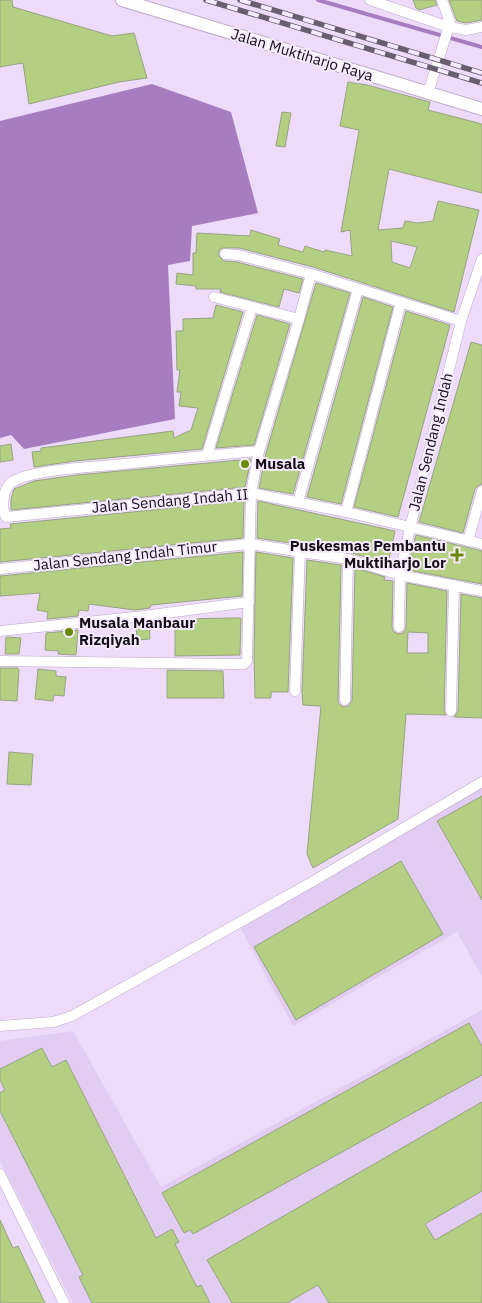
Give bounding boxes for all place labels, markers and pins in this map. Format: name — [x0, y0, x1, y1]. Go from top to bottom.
place label: Musala — [255, 454, 306, 473]
marker: Musala — [239, 458, 251, 470]
place label: Puskesmas Pembantu Muktiharjo Lor — [290, 536, 446, 572]
marker: Puskesmas Pembantu Muktiharjo Lor — [450, 548, 464, 562]
place label: Musala Manbaur Rizqiyah — [79, 613, 195, 649]
marker: Musala Manbaur Rizqiyah — [63, 626, 75, 638]

